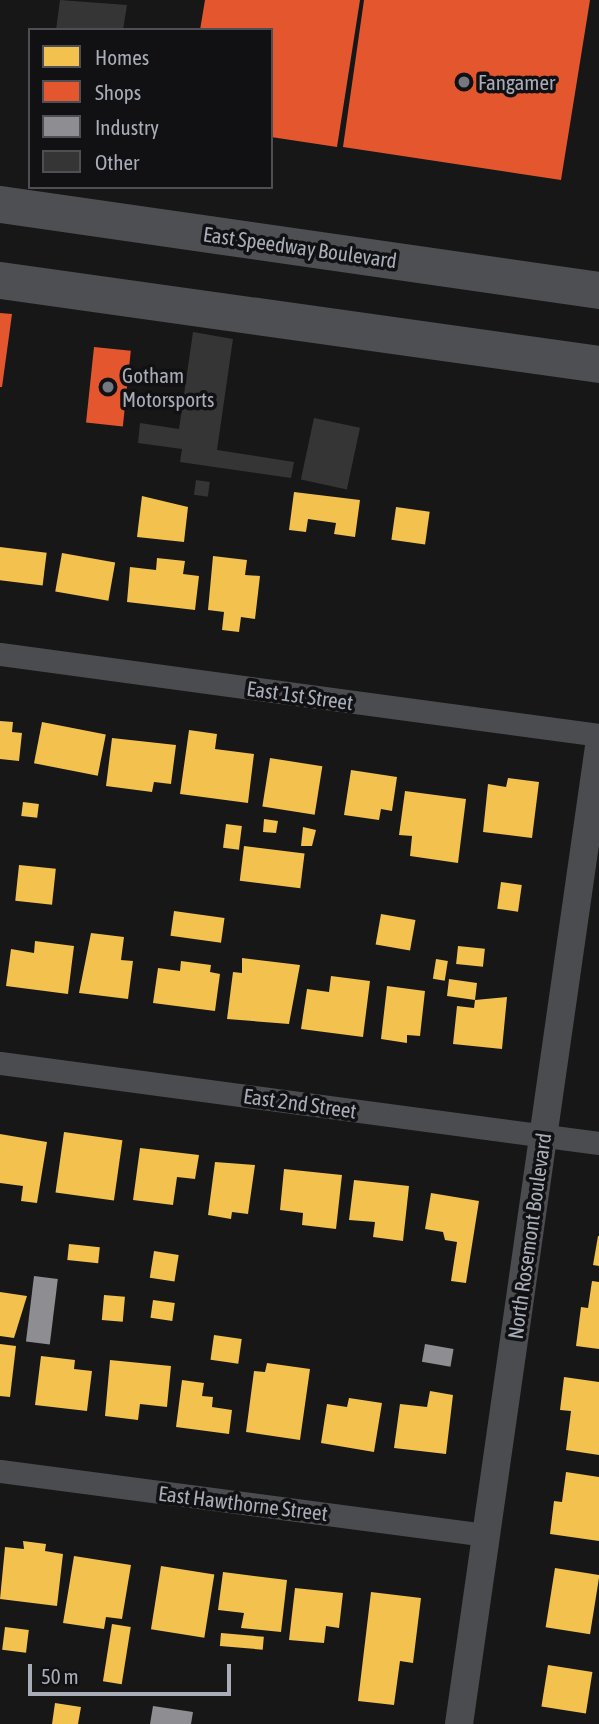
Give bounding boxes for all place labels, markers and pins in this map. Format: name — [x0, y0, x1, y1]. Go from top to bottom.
place label: Fangamer — [478, 69, 555, 95]
marker: Fangamer — [456, 74, 472, 90]
place label: Gotham Motorsports — [122, 362, 215, 412]
marker: Gotham Motorsports — [100, 379, 116, 395]

